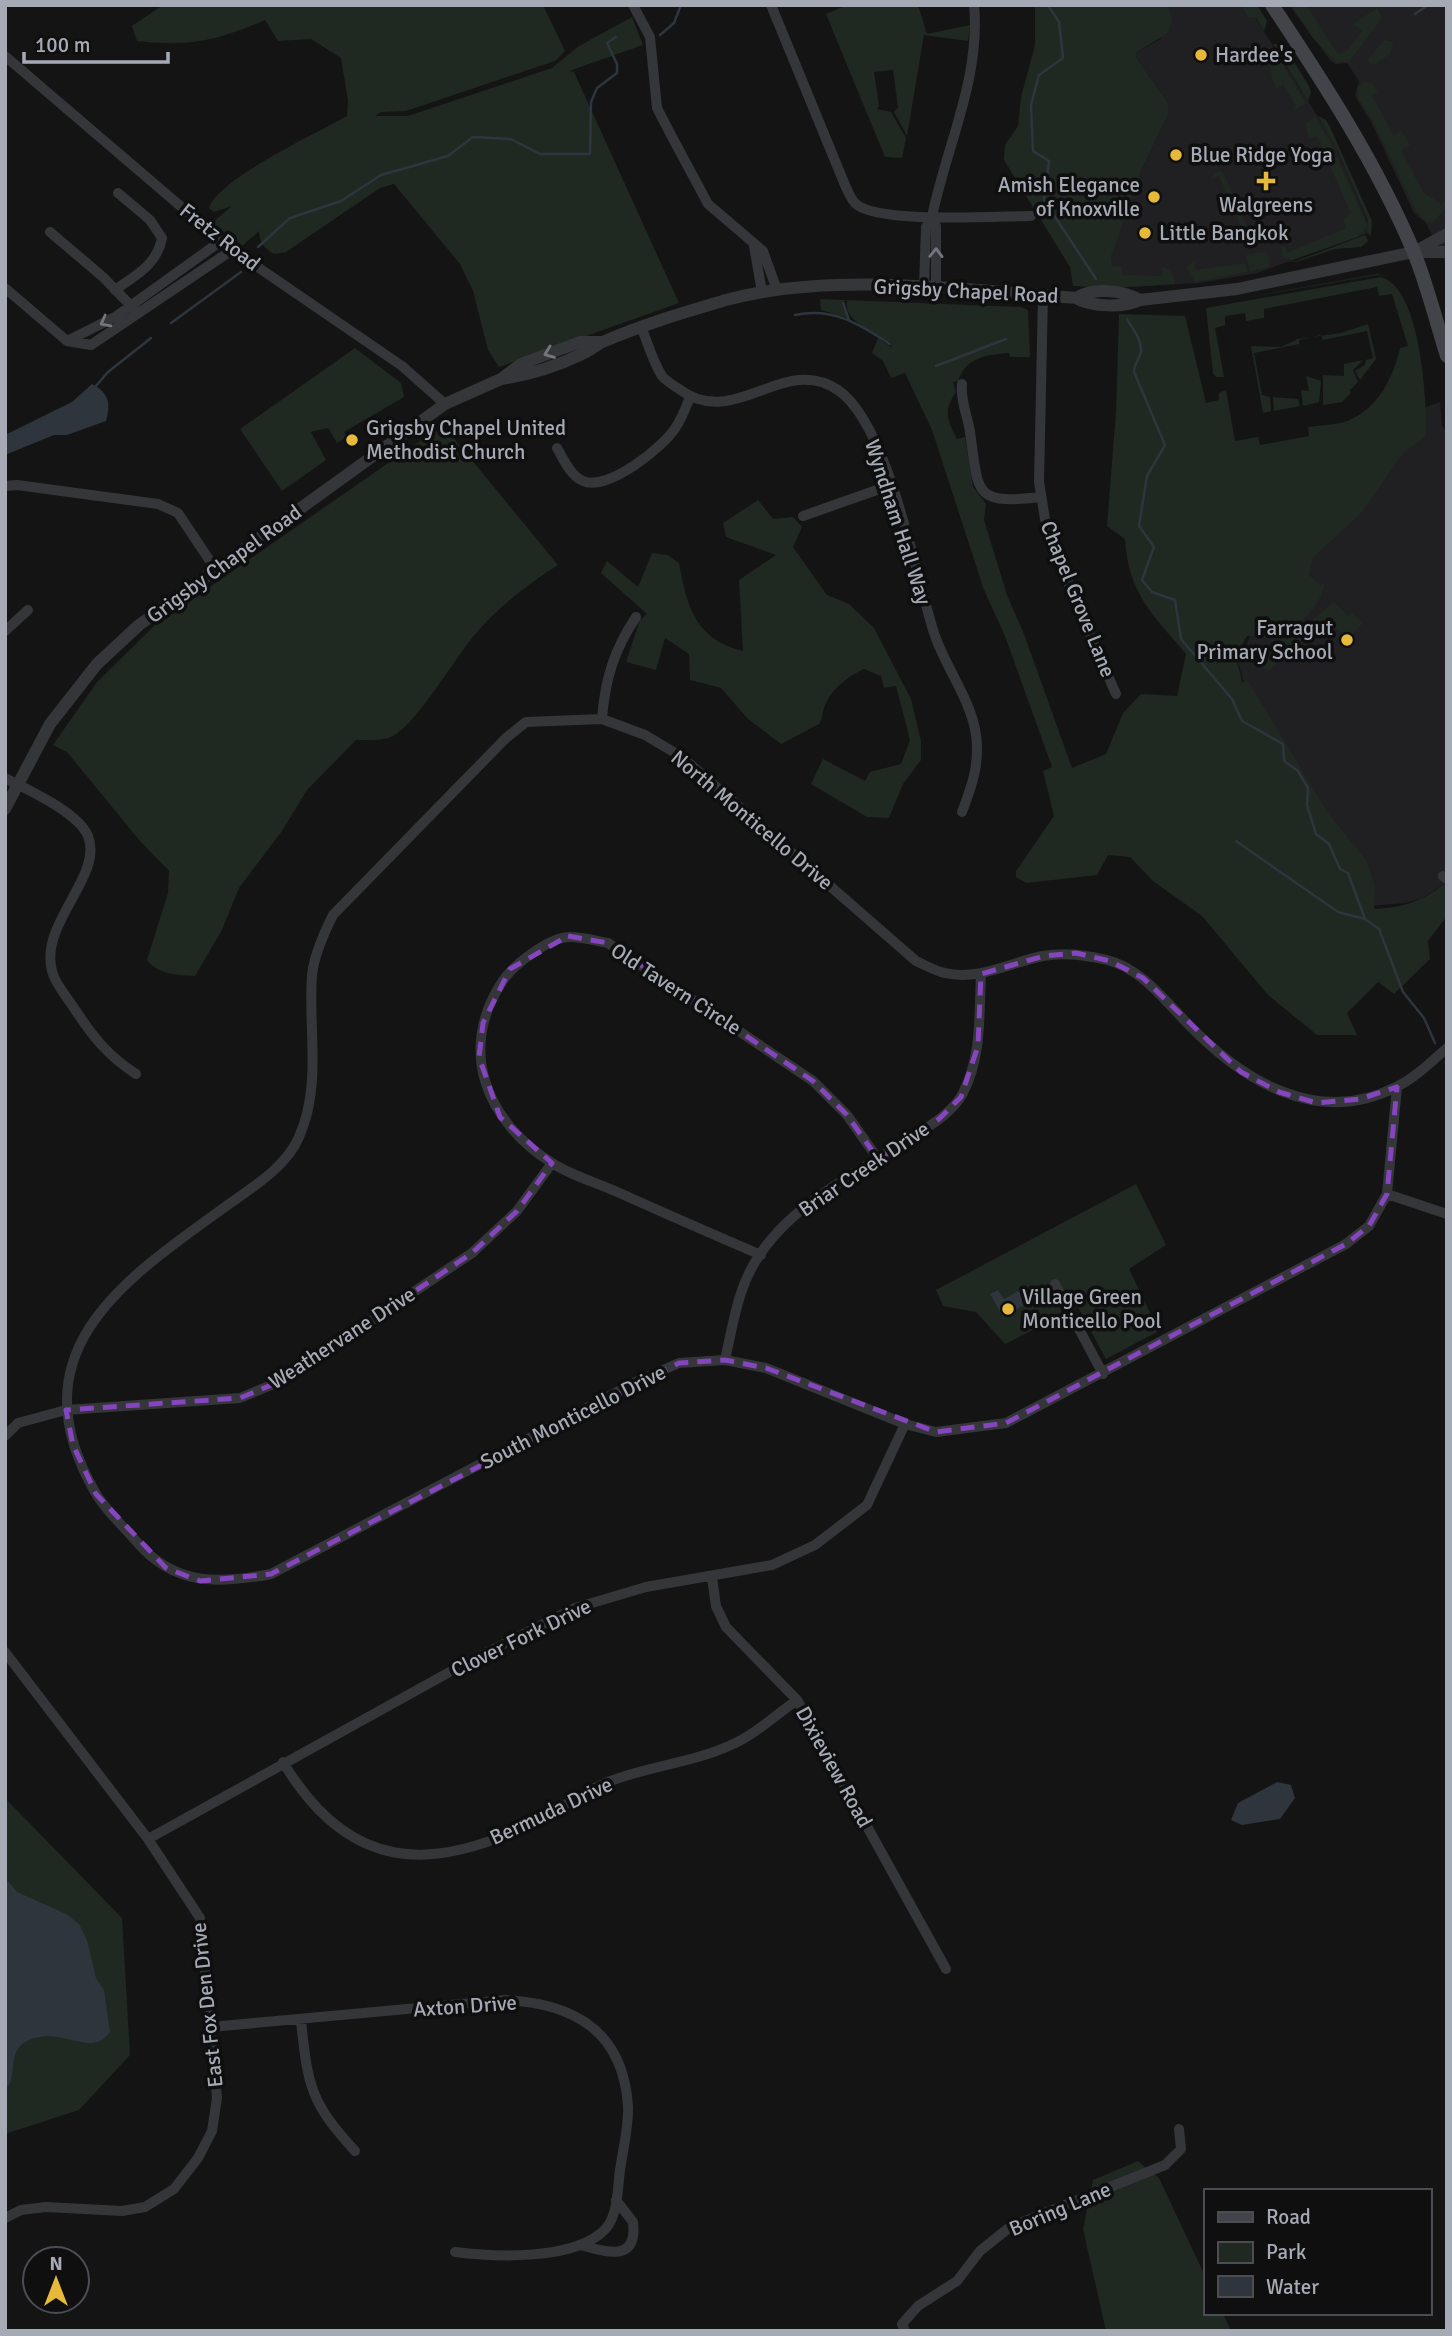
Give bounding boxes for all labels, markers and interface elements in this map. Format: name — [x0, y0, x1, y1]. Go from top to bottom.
scale bar — [24, 21, 168, 65]
text: 100 m — [35, 32, 90, 58]
place label: Hardee's — [1215, 42, 1293, 68]
marker: Hardee's — [1193, 47, 1209, 63]
place label: Blue Ridge Yoga — [1190, 142, 1333, 168]
marker: Blue Ridge Yoga — [1168, 147, 1184, 163]
place label: Amish Elegance of Knoxville — [998, 172, 1140, 222]
marker: Walgreens — [1258, 173, 1274, 189]
marker: Amish Elegance of Knoxville — [1146, 189, 1162, 205]
place label: Walgreens — [1219, 192, 1313, 218]
street label: Fretz Road — [175, 198, 265, 276]
place label: Little Bangkok — [1159, 220, 1289, 246]
marker: Little Bangkok — [1137, 225, 1153, 241]
one-way arrow — [928, 247, 944, 257]
street label: Grigsby Chapel Road — [873, 273, 1059, 309]
one-way arrow — [100, 314, 112, 327]
one-way arrow — [544, 345, 556, 359]
place label: Grigsby Chapel United Methodist Church — [366, 415, 566, 465]
marker: Grigsby Chapel United Methodist Church — [344, 432, 360, 448]
street label: Wyndham Hall Way — [859, 436, 937, 608]
street label: Grigsby Chapel Road — [141, 499, 307, 629]
street label: Chapel Grove Lane — [1035, 517, 1121, 681]
place label: Farragut Primary School — [1197, 615, 1333, 665]
marker: Farragut Primary School — [1339, 632, 1355, 648]
street label: North Monticello Drive — [666, 744, 838, 896]
street label: Old Tavern Circle — [606, 937, 746, 1041]
street label: Briar Creek Drive — [794, 1116, 934, 1222]
street label: Weathervane Drive — [264, 1281, 420, 1395]
place label: Village Green Monticello Pool — [1022, 1284, 1162, 1334]
marker: Village Green Monticello Pool — [1000, 1301, 1016, 1317]
street label: South Monticello Drive — [476, 1359, 670, 1475]
street label: Clover Fork Drive — [447, 1593, 595, 1683]
street label: Dixieview Road — [790, 1702, 878, 1832]
street label: Bermuda Drive — [485, 1771, 617, 1851]
street label: East Fox Den Drive — [185, 1921, 229, 2089]
street label: Axton Drive — [412, 1989, 518, 2023]
street label: Boring Lane — [1005, 2176, 1115, 2242]
legend — [1204, 2189, 1431, 2315]
text: Road — [1266, 2204, 1311, 2230]
text: Park — [1266, 2239, 1307, 2265]
north arrow — [21, 2245, 91, 2315]
text: N — [49, 2252, 63, 2276]
text: Water — [1266, 2274, 1319, 2300]

